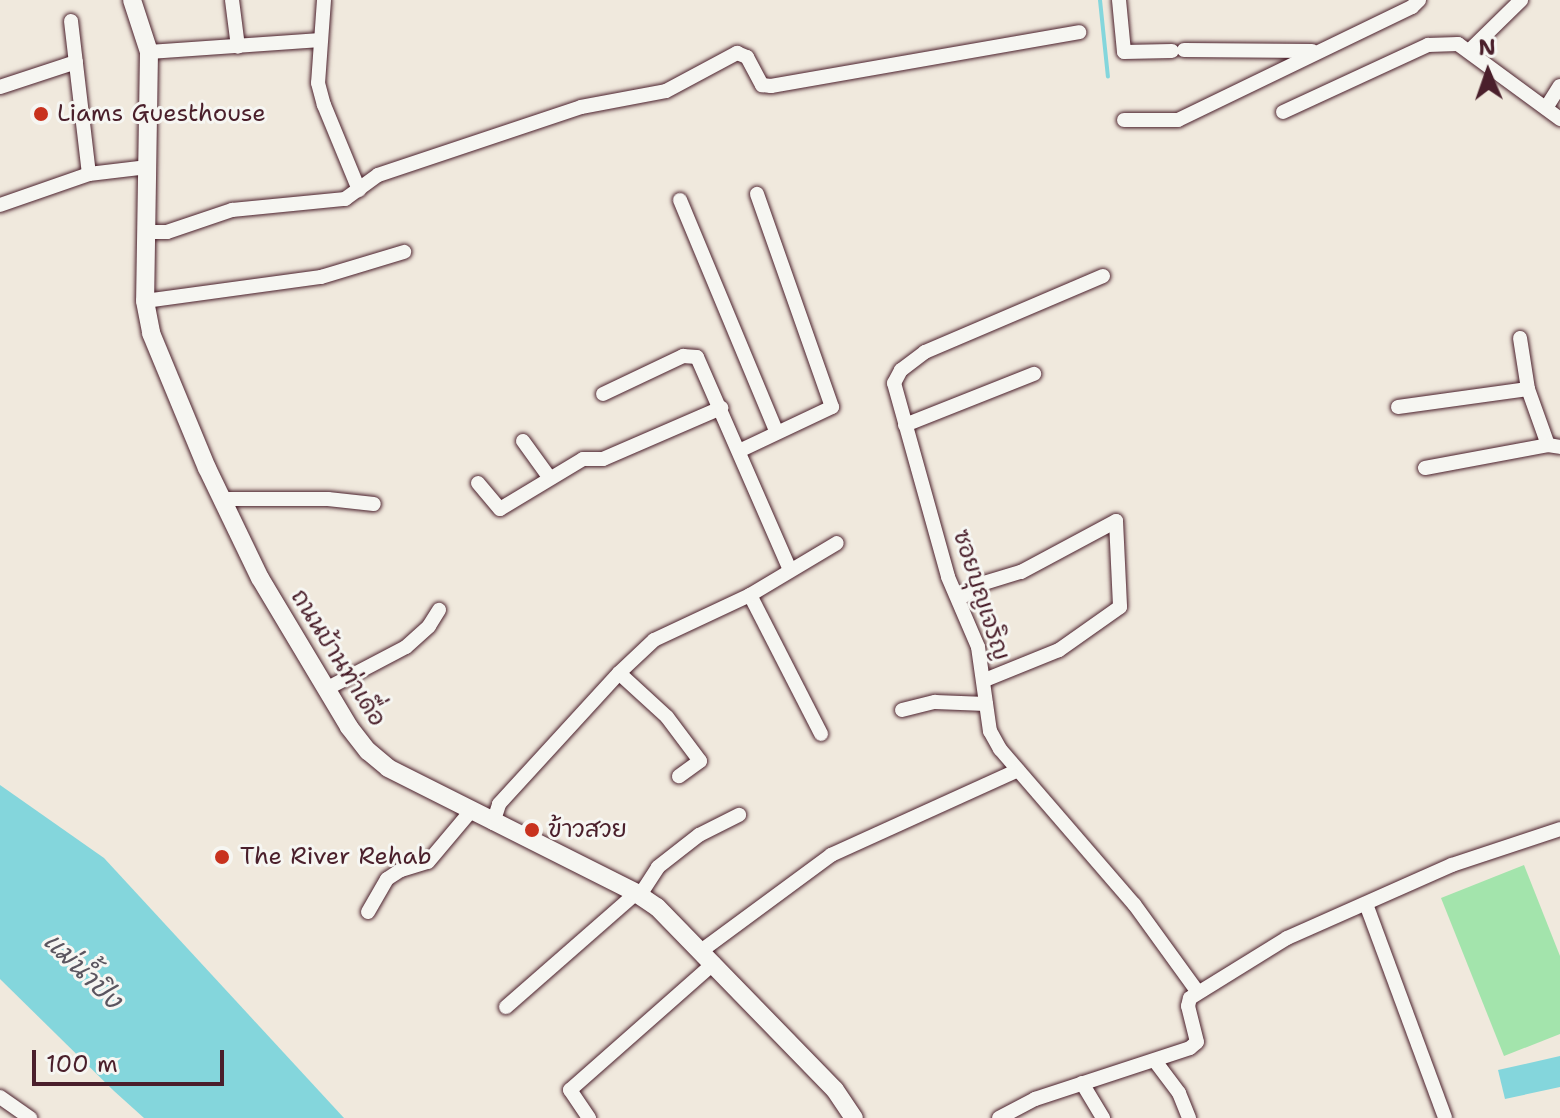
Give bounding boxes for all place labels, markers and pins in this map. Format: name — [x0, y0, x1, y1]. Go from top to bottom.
place label: Liams Guesthouse — [57, 100, 266, 128]
marker: Liams Guesthouse — [32, 105, 50, 123]
place label: ข้าวสวย — [548, 816, 627, 844]
marker: ข้าวสวย — [523, 821, 541, 839]
place label: The River Rehab — [240, 843, 432, 871]
marker: The River Rehab — [211, 846, 233, 868]

